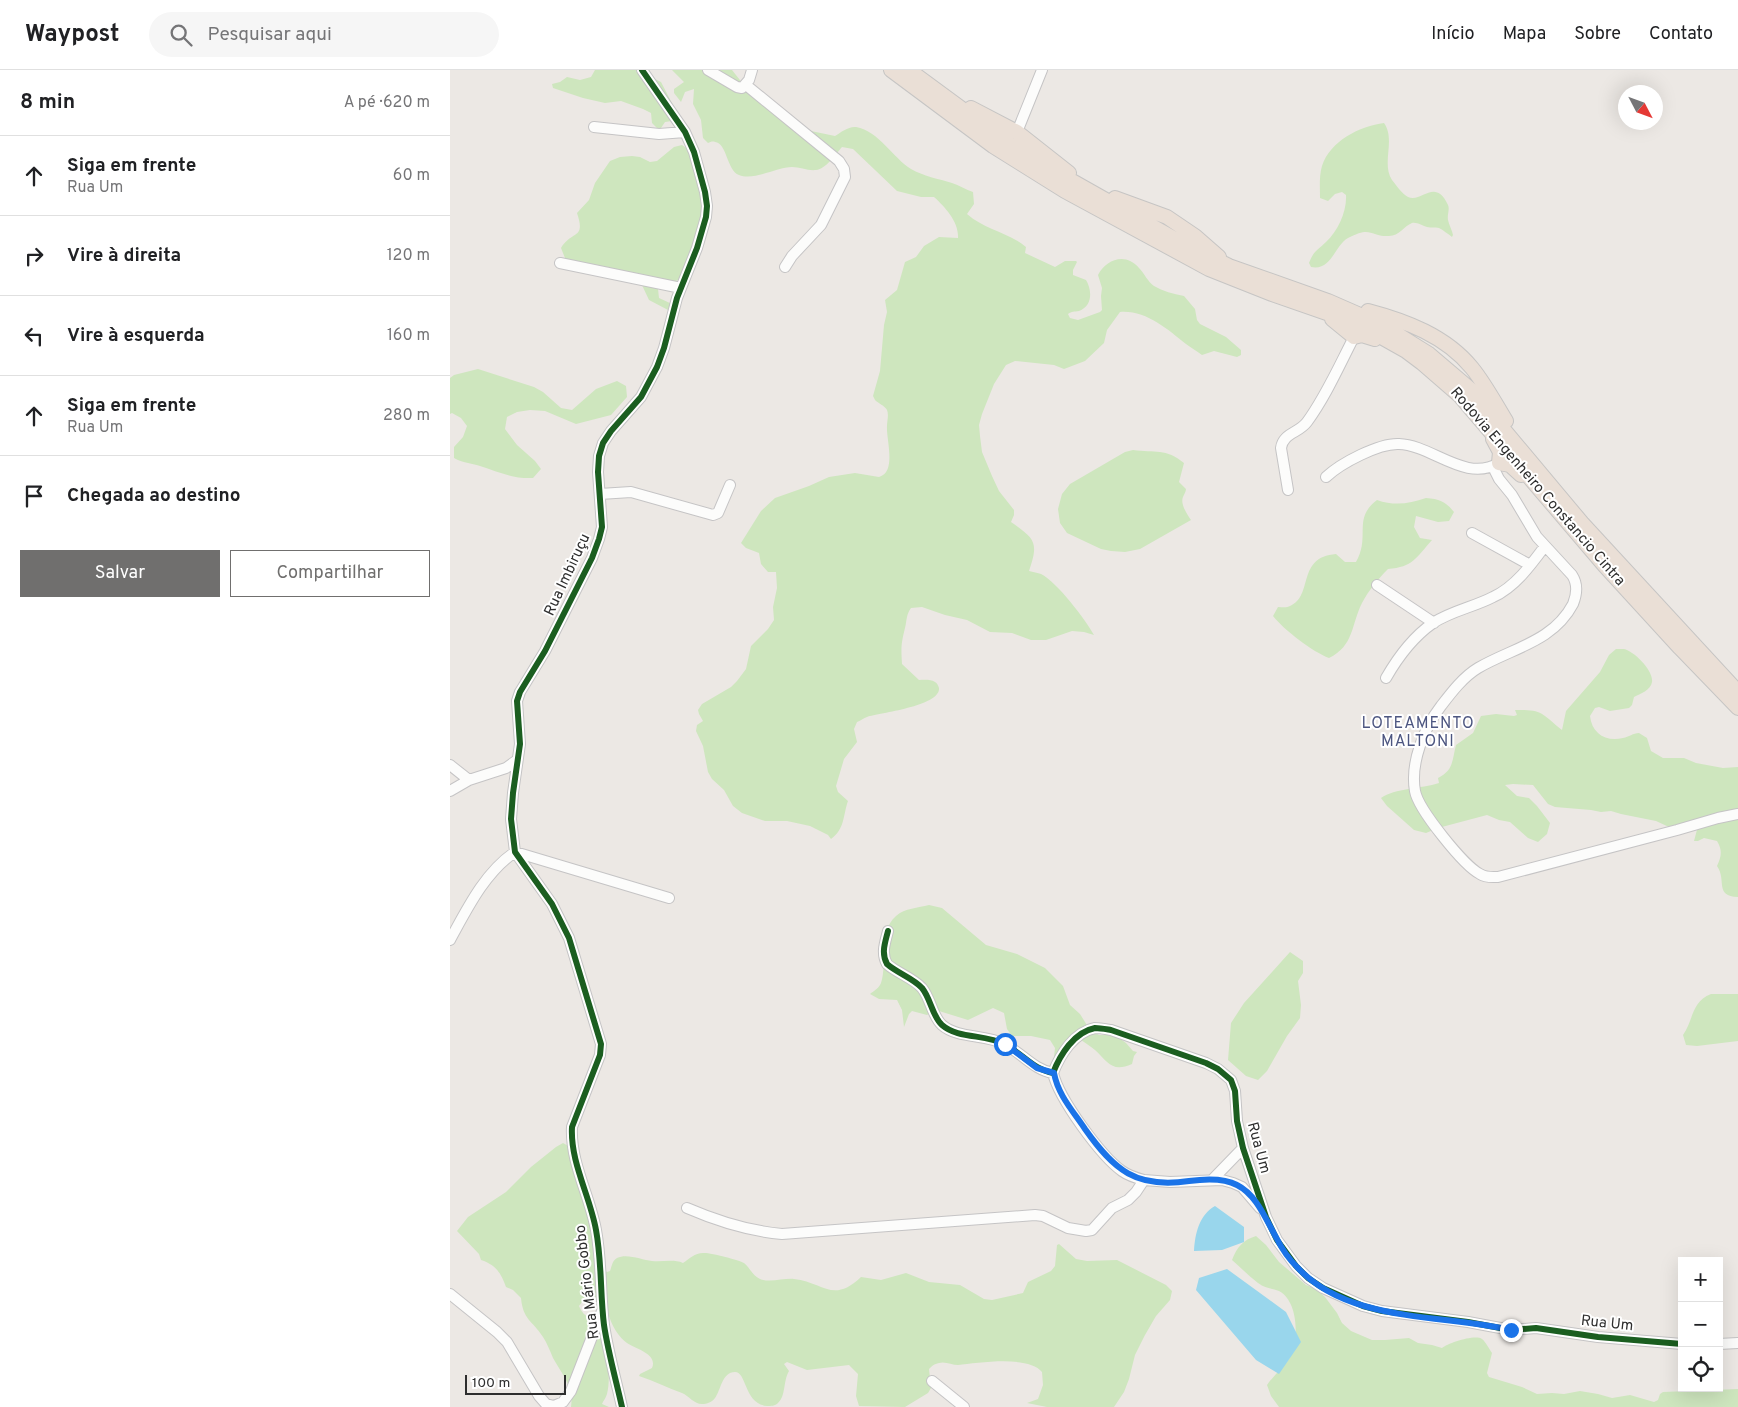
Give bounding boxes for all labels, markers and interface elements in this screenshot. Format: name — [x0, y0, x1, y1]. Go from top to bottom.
search box — [149, 12, 499, 57]
text: Waypost — [25, 20, 119, 50]
icon: search — [167, 21, 195, 49]
text: Pesquisar aqui — [207, 23, 332, 47]
text: Início — [1431, 23, 1475, 46]
text: Mapa — [1503, 23, 1546, 46]
text: Sobre — [1574, 23, 1621, 46]
text: Contato — [1649, 23, 1713, 46]
north arrow — [1618, 85, 1663, 130]
text: 8 min — [20, 89, 75, 116]
text: A pé · 620 m — [344, 93, 430, 113]
text: Siga em frente — [67, 154, 196, 178]
icon: ahead — [20, 162, 48, 190]
text: 60 m — [393, 166, 430, 186]
text: Rua Um — [67, 178, 123, 198]
icon: right — [20, 242, 48, 270]
text: Vire à direita — [67, 244, 181, 268]
text: 120 m — [387, 246, 430, 266]
icon: left — [20, 322, 48, 350]
text: Vire à esquerda — [67, 324, 205, 348]
text: 160 m — [387, 326, 430, 346]
street label: Rodovia Engenheiro Constancio Cintra — [1445, 384, 1629, 590]
text: Siga em frente — [67, 394, 196, 418]
icon: ahead — [20, 402, 48, 430]
text: 280 m — [383, 406, 430, 426]
text: Rua Um — [67, 418, 123, 438]
icon: arrive — [20, 482, 48, 510]
text: Chegada ao destino — [67, 484, 241, 508]
street label: Rua Imbiruçu — [541, 531, 595, 619]
button: Salvar — [20, 550, 220, 597]
button: Compartilhar — [230, 550, 430, 597]
district label: LOTEAMENTO MALTONI — [1361, 714, 1475, 752]
route start — [994, 1033, 1017, 1056]
street label: Rua Um — [1242, 1120, 1274, 1176]
street label: Rua Mário Gobbo — [572, 1224, 604, 1340]
map controls — [1678, 1257, 1723, 1392]
button: + — [1678, 1257, 1723, 1302]
button: − — [1678, 1302, 1723, 1347]
street label: Rua Um — [1580, 1312, 1634, 1336]
route end — [1500, 1319, 1523, 1342]
button: locate — [1678, 1347, 1723, 1392]
scale bar — [465, 1372, 566, 1395]
text: 100 m — [472, 1375, 510, 1392]

